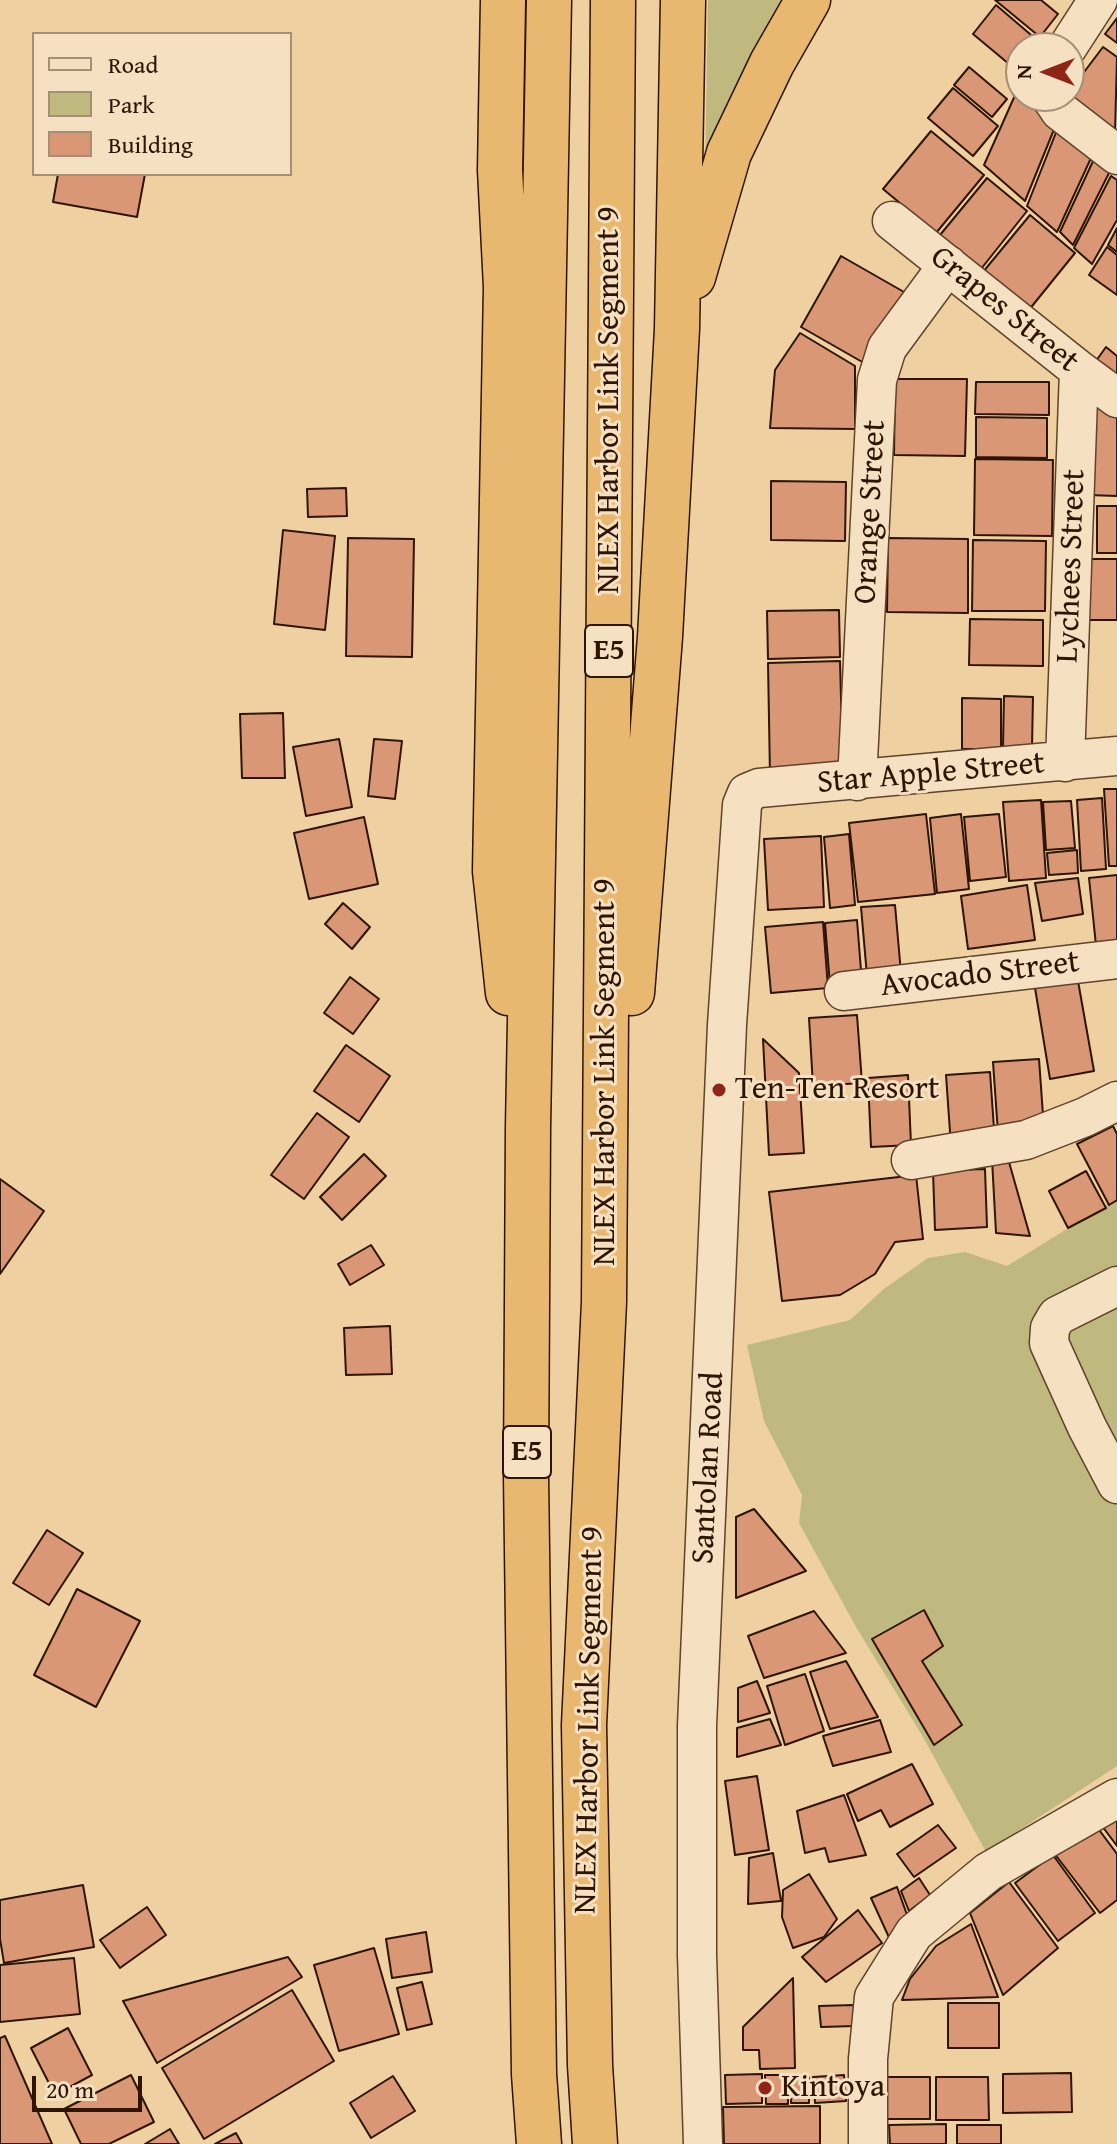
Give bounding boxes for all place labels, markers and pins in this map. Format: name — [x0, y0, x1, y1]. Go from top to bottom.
place label: Ten-Ten Resort — [735, 1071, 939, 1109]
marker: Ten-Ten Resort — [710, 1081, 728, 1099]
place label: Kintoya — [781, 2069, 885, 2107]
marker: Kintoya — [756, 2079, 774, 2097]

